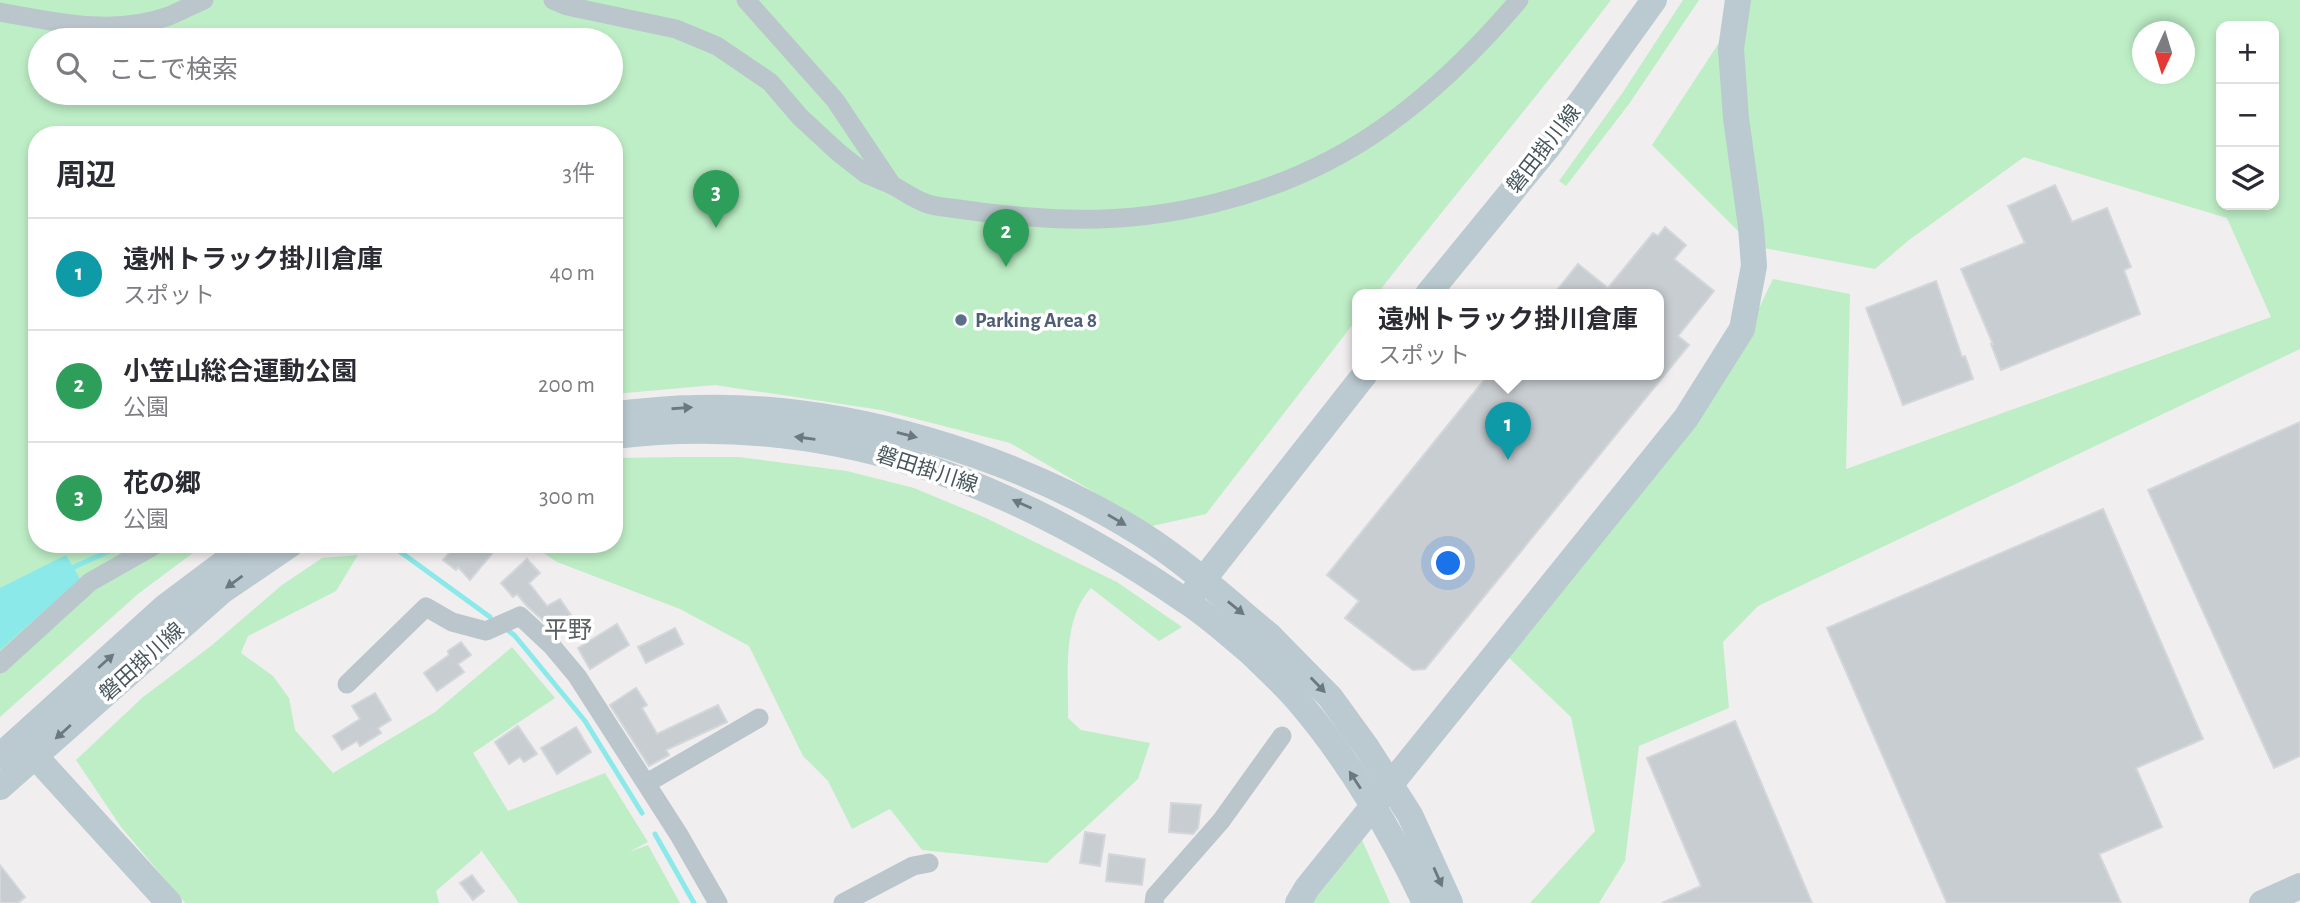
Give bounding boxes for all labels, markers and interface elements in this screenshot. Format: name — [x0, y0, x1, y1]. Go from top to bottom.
north arrow — [2132, 21, 2195, 84]
map controls — [2216, 21, 2279, 210]
button: + — [2216, 21, 2279, 84]
search box — [28, 28, 623, 105]
icon: search — [52, 48, 90, 86]
text: ここで検索 — [108, 57, 238, 83]
button: − — [2216, 84, 2279, 147]
street label: 磐田掛川線 — [1503, 101, 1585, 197]
button: layers — [2216, 147, 2279, 210]
text: 周辺 — [56, 161, 116, 191]
text: 3件 — [563, 163, 595, 186]
pin: 3 — [693, 170, 739, 228]
pin: 2 — [983, 209, 1029, 267]
text: 遠州トラック掛川倉庫 — [123, 247, 383, 273]
text: 1 — [75, 262, 83, 285]
text: 40 m — [550, 262, 595, 285]
text: スポット — [123, 285, 215, 308]
popup — [1352, 289, 1664, 380]
text: 遠州トラック掛川倉庫 — [1378, 307, 1638, 333]
place label: Parking Area 8 — [975, 310, 1097, 331]
marker: Parking Area 8 — [953, 312, 969, 328]
text: スポット — [1378, 345, 1470, 368]
text: 小笠山総合運動公園 — [123, 359, 357, 385]
text: 2 — [74, 374, 84, 397]
text: 200 m — [538, 374, 595, 397]
text: 公園 — [123, 397, 169, 420]
one-way arrow — [671, 402, 693, 413]
pin: 1 — [1485, 402, 1531, 460]
one-way arrow — [896, 430, 918, 441]
one-way arrow — [794, 433, 816, 444]
street label: 磐田掛川線 — [874, 443, 980, 496]
text: 花の郷 — [123, 471, 201, 497]
text: 3 — [74, 486, 84, 509]
text: 300 m — [539, 486, 595, 509]
one-way arrow — [1012, 498, 1032, 510]
text: 公園 — [123, 509, 169, 532]
one-way arrow — [1108, 514, 1127, 526]
your location — [1431, 546, 1465, 580]
one-way arrow — [225, 575, 243, 589]
one-way arrow — [1228, 600, 1245, 615]
street label: 磐田掛川線 — [95, 618, 188, 705]
district label: 平野 — [544, 618, 592, 643]
one-way arrow — [97, 654, 114, 670]
one-way arrow — [1310, 676, 1327, 693]
one-way arrow — [54, 724, 72, 740]
one-way arrow — [1348, 771, 1362, 789]
one-way arrow — [1433, 866, 1444, 887]

